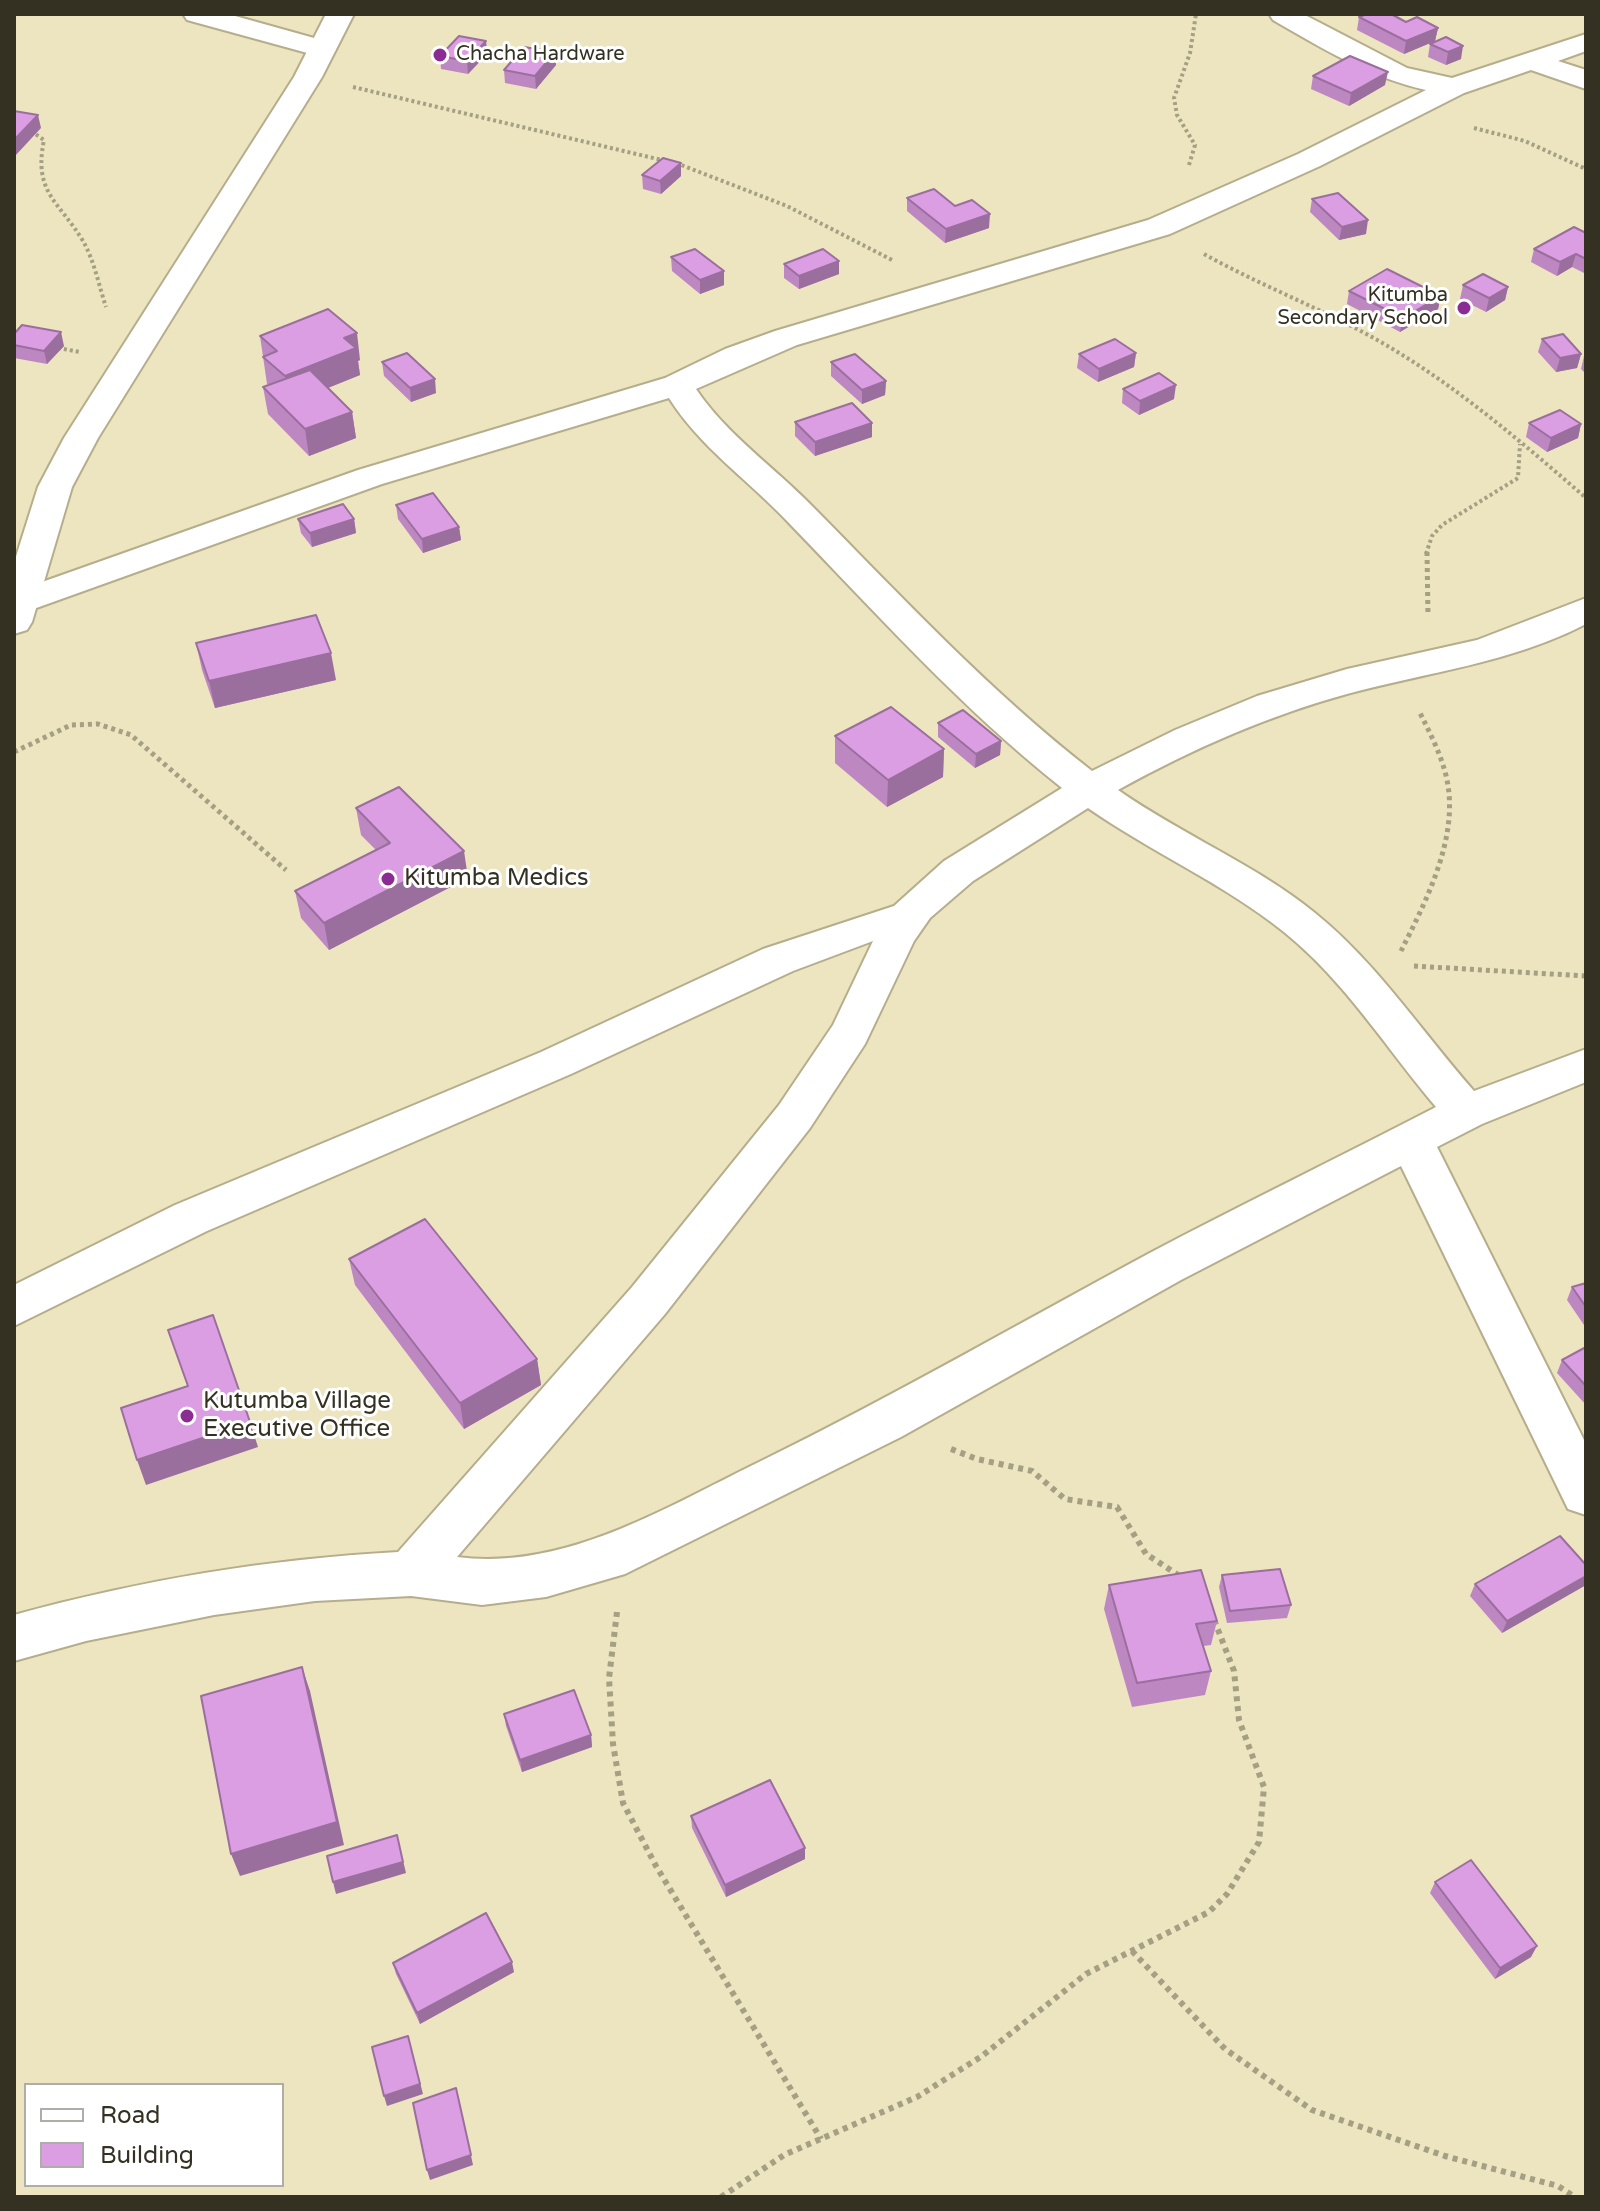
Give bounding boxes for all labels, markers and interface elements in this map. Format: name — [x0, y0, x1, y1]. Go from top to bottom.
place label: Chacha Hardware — [456, 43, 625, 67]
marker: Chacha Hardware — [431, 46, 449, 64]
place label: Kitumba Secondary School — [1278, 284, 1448, 331]
marker: Kitumba Secondary School — [1455, 299, 1473, 317]
place label: Kitumba Medics — [404, 865, 589, 893]
marker: Kitumba Medics — [379, 870, 397, 888]
place label: Kutumba Village Executive Office — [203, 1388, 391, 1444]
marker: Kutumba Village Executive Office — [178, 1407, 196, 1425]
legend — [24, 2083, 284, 2187]
text: Road — [100, 2101, 160, 2130]
text: Building — [100, 2141, 194, 2170]

